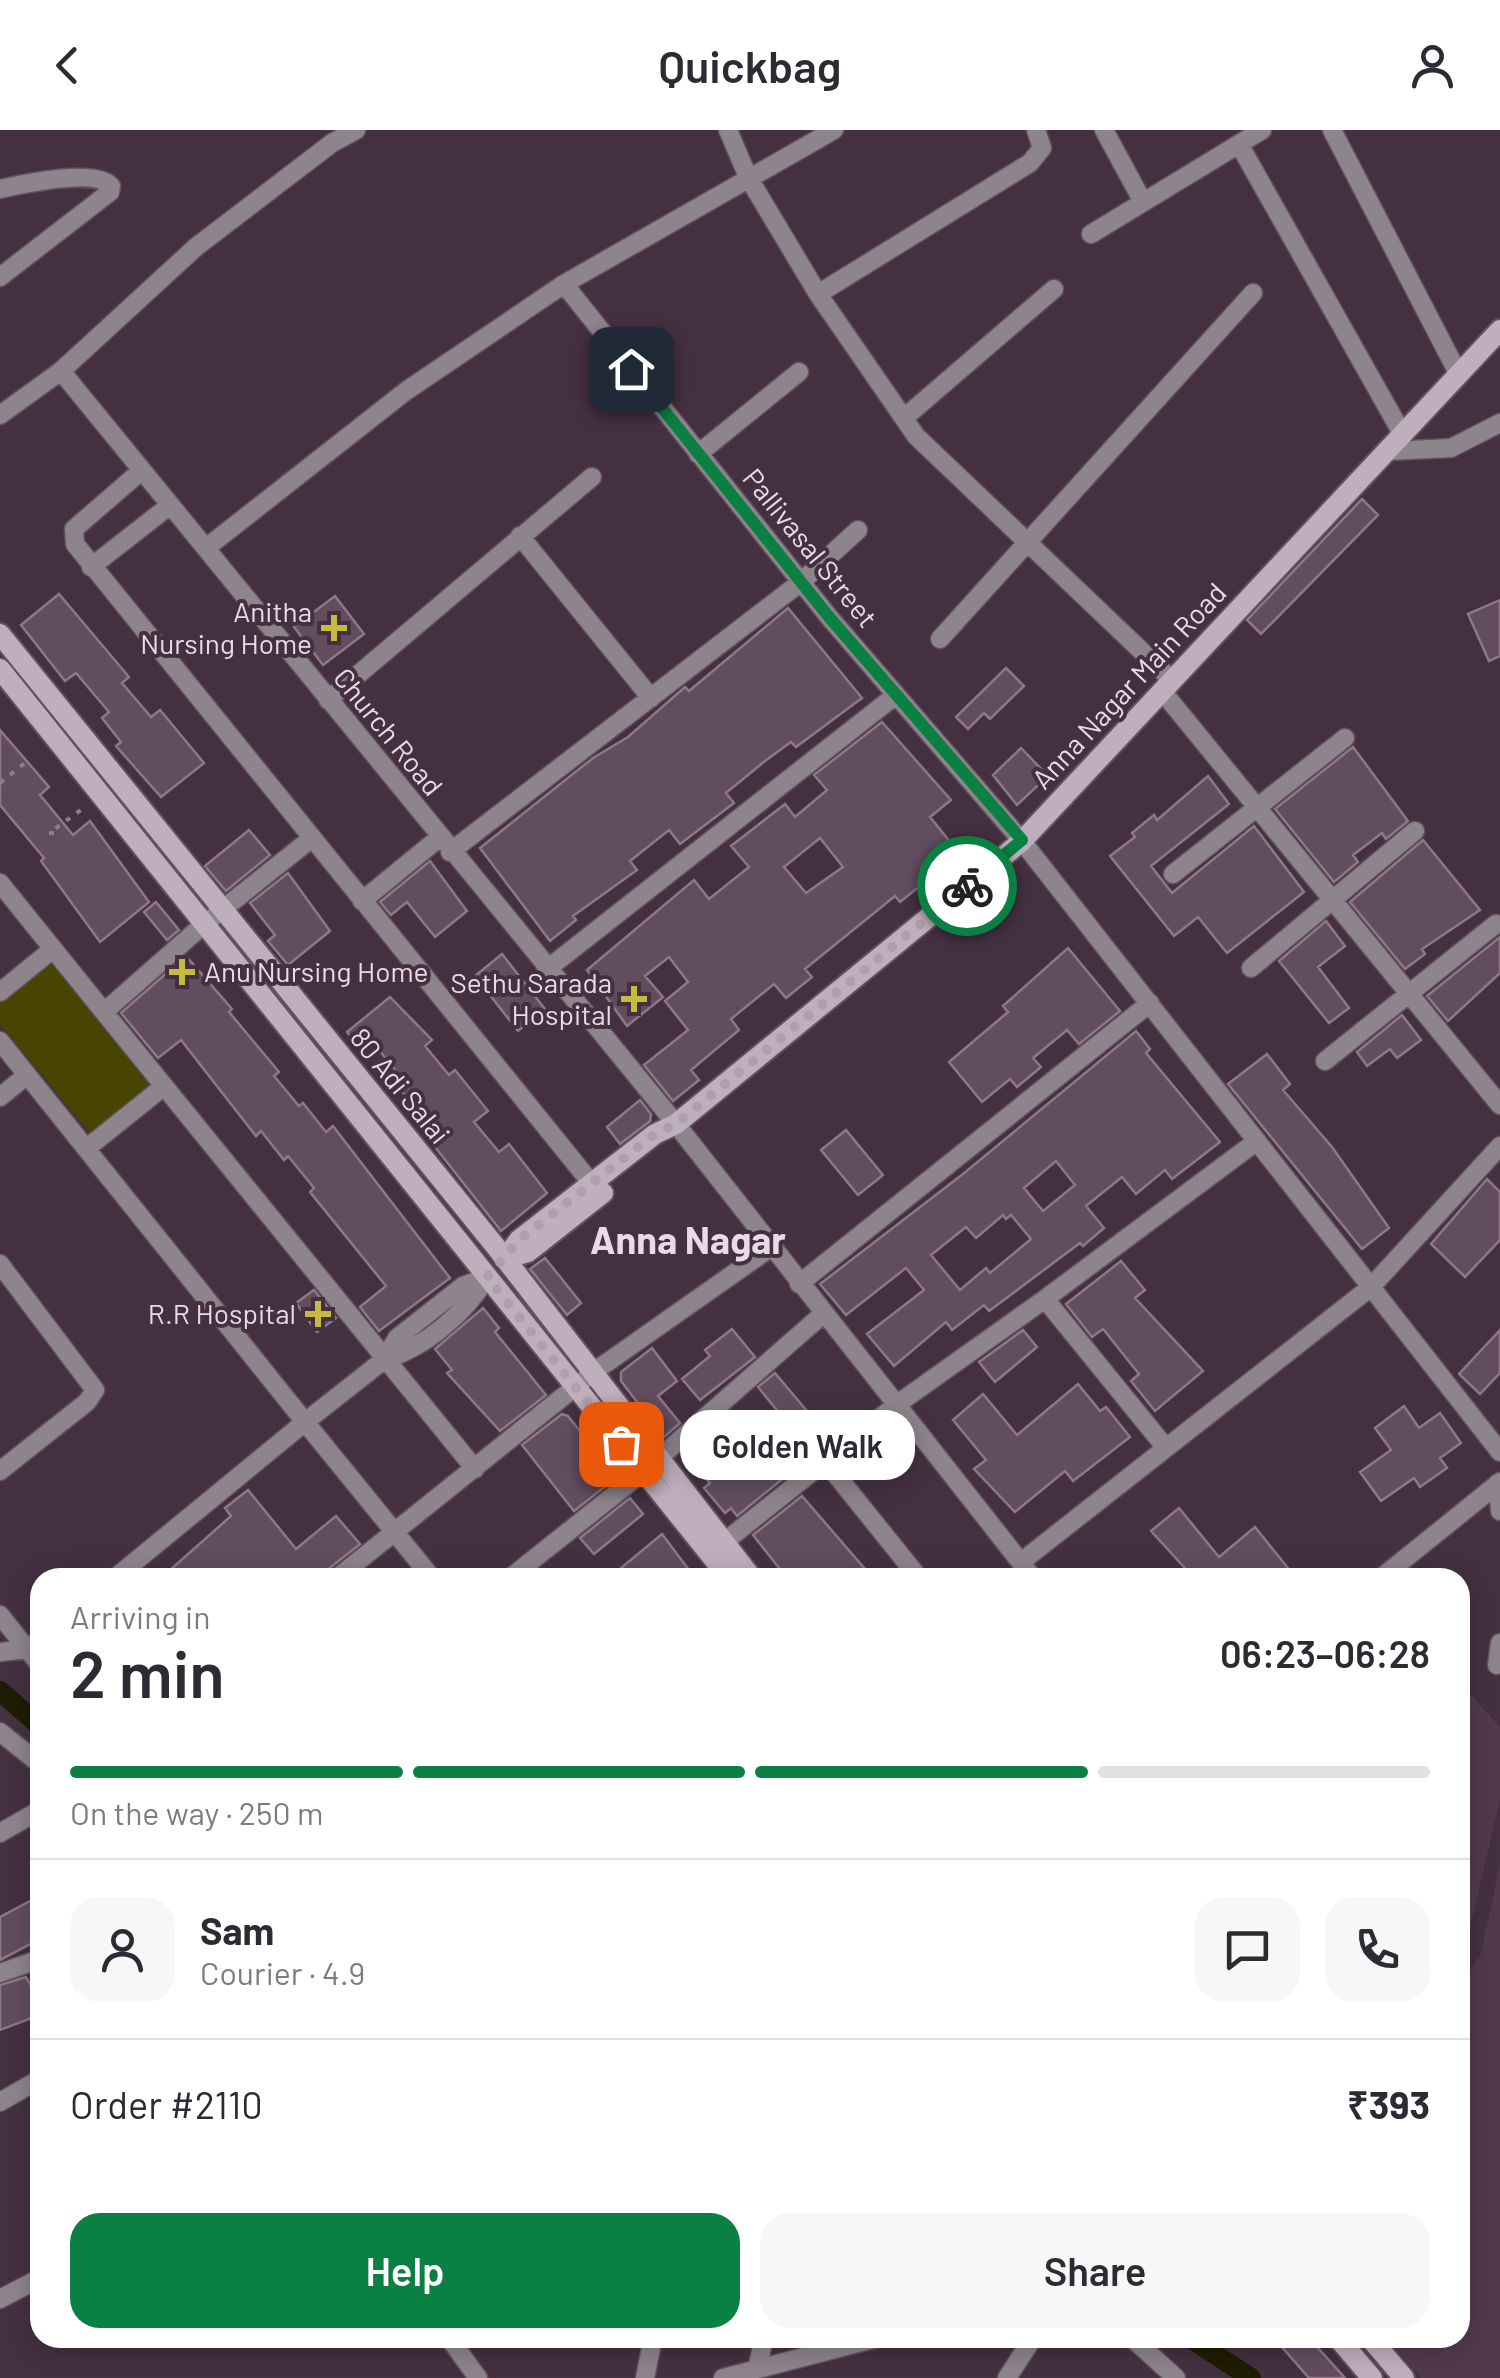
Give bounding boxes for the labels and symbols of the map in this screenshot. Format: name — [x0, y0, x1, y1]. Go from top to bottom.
pin — [589, 327, 674, 412]
street label: Pallivasal Street — [736, 461, 885, 634]
street label: Anna Nagar Main Road — [1024, 575, 1233, 795]
place label: Anitha Nursing Home — [140, 594, 312, 660]
marker: Anitha Nursing Home — [321, 615, 347, 641]
street label: Church Road — [327, 661, 451, 802]
courier — [917, 836, 1017, 936]
place label: Anu Nursing Home — [204, 954, 428, 988]
marker: Anu Nursing Home — [169, 959, 195, 985]
place label: Sethu Sarada Hospital — [450, 965, 612, 1031]
marker: Sethu Sarada Hospital — [621, 986, 647, 1012]
street label: 80 Adi Salai — [344, 1021, 458, 1150]
district label: Anna Nagar — [590, 1216, 786, 1262]
place label: R.R Hospital — [148, 1296, 296, 1330]
marker: R.R Hospital — [305, 1301, 331, 1327]
pin — [579, 1402, 664, 1487]
callout: Golden Walk — [681, 1409, 916, 1479]

